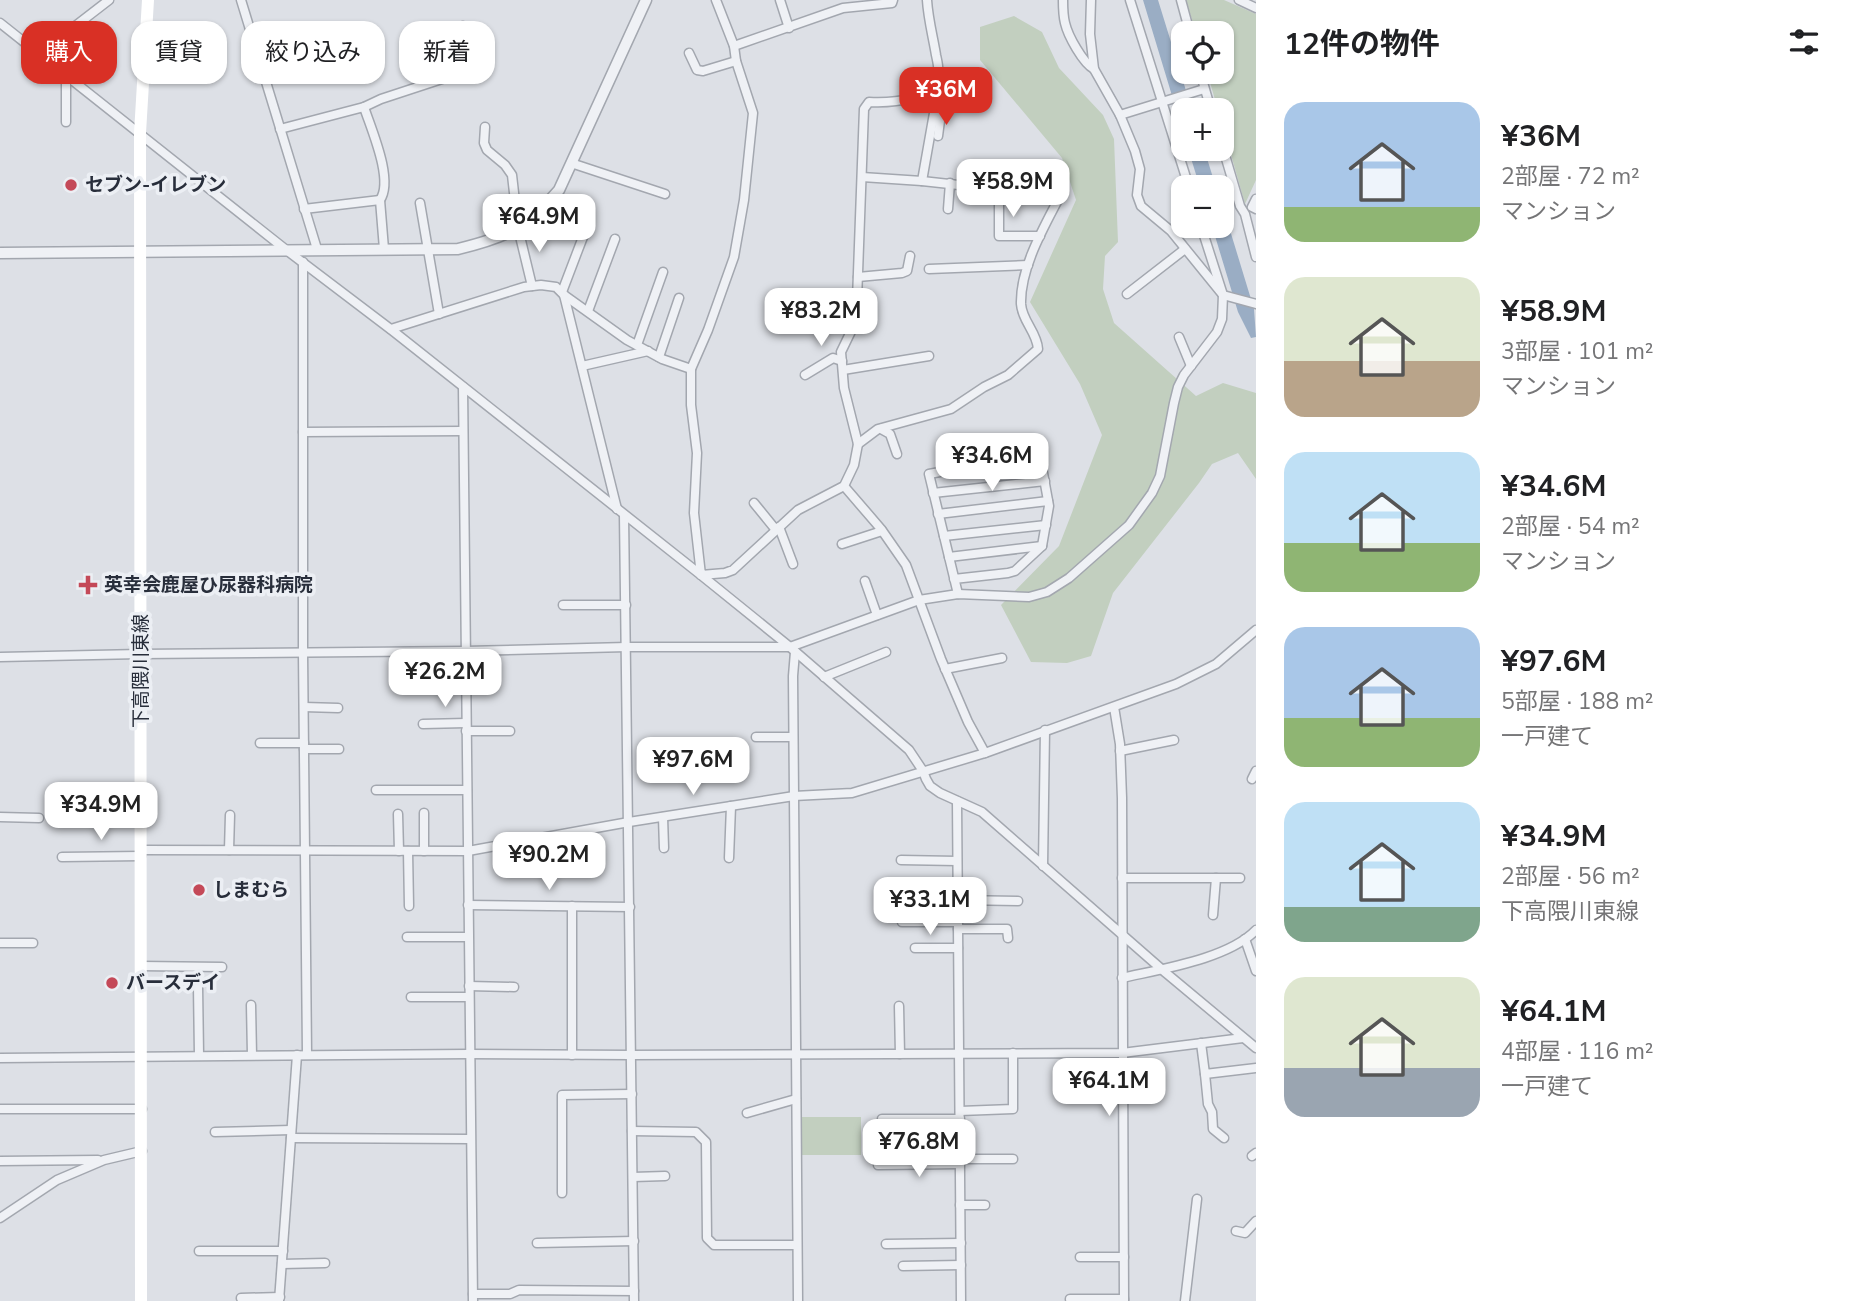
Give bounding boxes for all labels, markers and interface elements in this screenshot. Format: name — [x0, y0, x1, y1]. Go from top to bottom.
chip: 購入 — [21, 21, 117, 84]
chip: 賃貸 — [131, 21, 227, 84]
chip: 絞り込み — [241, 21, 385, 84]
chip: 新着 — [399, 21, 495, 84]
map controls — [1171, 21, 1234, 238]
button: locate — [1171, 21, 1234, 84]
icon: filters — [1785, 23, 1823, 61]
text: 12件の物件 — [1284, 24, 1440, 65]
pin: ¥36M — [905, 68, 987, 127]
text: ¥36M — [915, 74, 977, 105]
button: + — [1171, 98, 1234, 161]
text: ¥36M — [1501, 116, 1581, 157]
icon: home — [1340, 130, 1424, 214]
pin: ¥58.9M — [956, 160, 1070, 219]
text: 2部屋 · 72 m² — [1501, 161, 1640, 192]
text: ¥58.9M — [973, 166, 1053, 197]
place label: セブン-イレブン — [85, 172, 226, 198]
button: − — [1171, 175, 1234, 238]
marker: セブン-イレブン — [63, 177, 79, 193]
pin: ¥64.9M — [482, 194, 596, 254]
text: マンション — [1501, 196, 1616, 227]
text: ¥64.9M — [499, 201, 579, 232]
pin: ¥83.2M — [764, 288, 878, 348]
text: ¥58.9M — [1501, 291, 1606, 332]
text: ¥83.2M — [781, 295, 861, 326]
icon: home — [1340, 305, 1424, 389]
text: 3部屋 · 101 m² — [1501, 336, 1654, 367]
text: マンション — [1501, 371, 1616, 402]
pin: ¥34.6M — [935, 434, 1049, 493]
text: ¥34.6M — [952, 440, 1032, 471]
text: ¥34.6M — [1501, 466, 1606, 507]
icon: home — [1340, 480, 1424, 564]
text: 2部屋 · 54 m² — [1501, 511, 1640, 542]
text: マンション — [1501, 546, 1616, 577]
place label: 英幸会鹿屋ひ尿器科病院 — [104, 572, 313, 598]
marker: 英幸会鹿屋ひ尿器科病院 — [78, 575, 98, 595]
street label: 下高隈川東線 — [128, 614, 154, 728]
text: ¥97.6M — [1501, 641, 1606, 682]
pin: ¥26.2M — [388, 650, 502, 709]
icon: home — [1340, 655, 1424, 739]
text: ¥26.2M — [405, 656, 485, 687]
text: 5部屋 · 188 m² — [1501, 686, 1654, 717]
text: 一戸建て — [1501, 721, 1593, 752]
pin: ¥97.6M — [636, 738, 750, 797]
text: ¥97.6M — [653, 744, 733, 775]
pin: ¥34.9M — [44, 782, 158, 842]
text: ¥34.9M — [61, 789, 141, 820]
text: ¥34.9M — [1501, 816, 1606, 857]
icon: home — [1340, 830, 1424, 914]
pin: ¥90.2M — [492, 832, 606, 892]
text: ¥90.2M — [509, 839, 589, 870]
text: 2部屋 · 56 m² — [1501, 861, 1640, 892]
place label: しまむら — [213, 877, 289, 903]
pin: ¥33.1M — [873, 878, 987, 937]
marker: しまむら — [191, 882, 207, 898]
text: ¥33.1M — [890, 884, 970, 915]
text: 下高隈川東線 — [1501, 896, 1639, 927]
place label: バースデイ — [126, 970, 220, 996]
marker: バースデイ — [104, 975, 120, 991]
text: ¥64.1M — [1501, 991, 1606, 1032]
icon: home — [1340, 1005, 1424, 1089]
text: 4部屋 · 116 m² — [1501, 1036, 1654, 1067]
pin: ¥64.1M — [1052, 1058, 1166, 1118]
text: ¥64.1M — [1069, 1065, 1149, 1096]
text: 一戸建て — [1501, 1071, 1593, 1102]
pin: ¥76.8M — [862, 1120, 976, 1179]
text: ¥76.8M — [879, 1126, 959, 1157]

